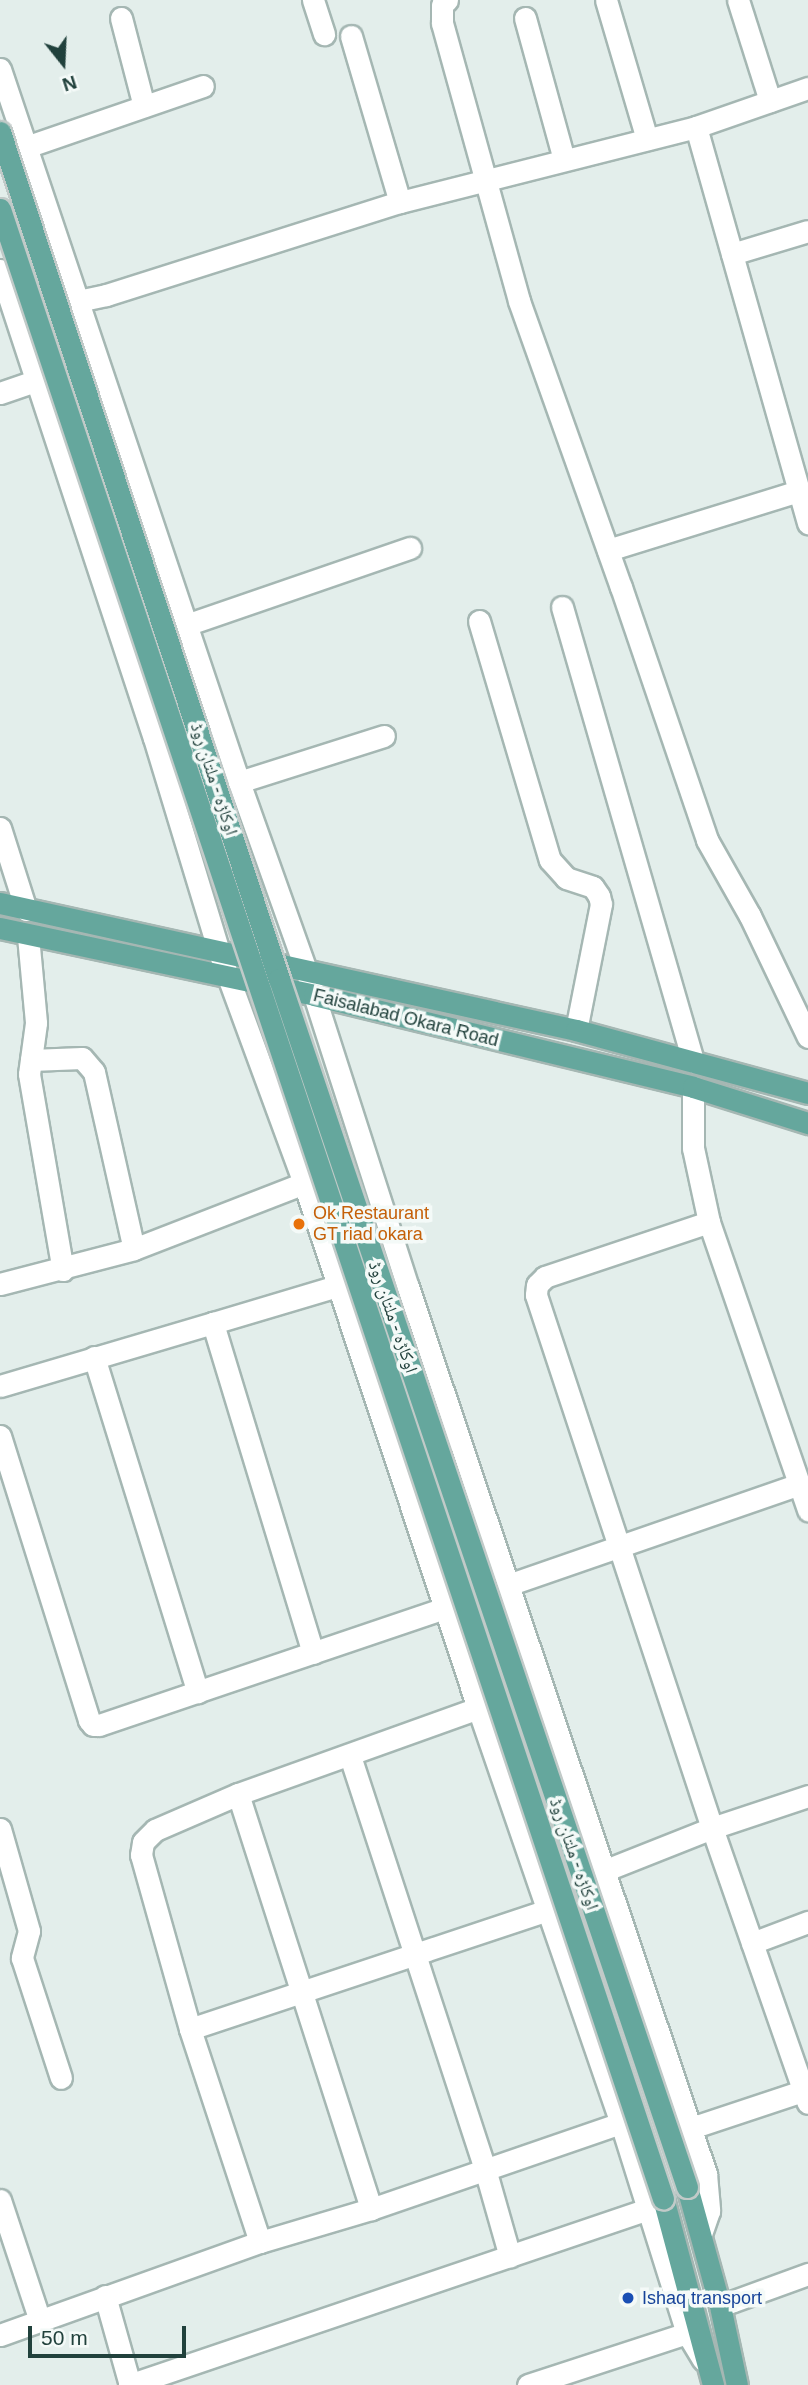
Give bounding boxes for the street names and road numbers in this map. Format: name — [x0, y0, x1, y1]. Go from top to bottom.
street label: اوکاڑہ - ملتان روڈ — [186, 720, 242, 838]
street label: Faisalabad Okara Road — [311, 985, 501, 1051]
street label: اوکاڑہ - ملتان روڈ — [364, 1258, 422, 1376]
street label: اوکاڑہ - ملتان روڈ — [545, 1795, 603, 1913]

